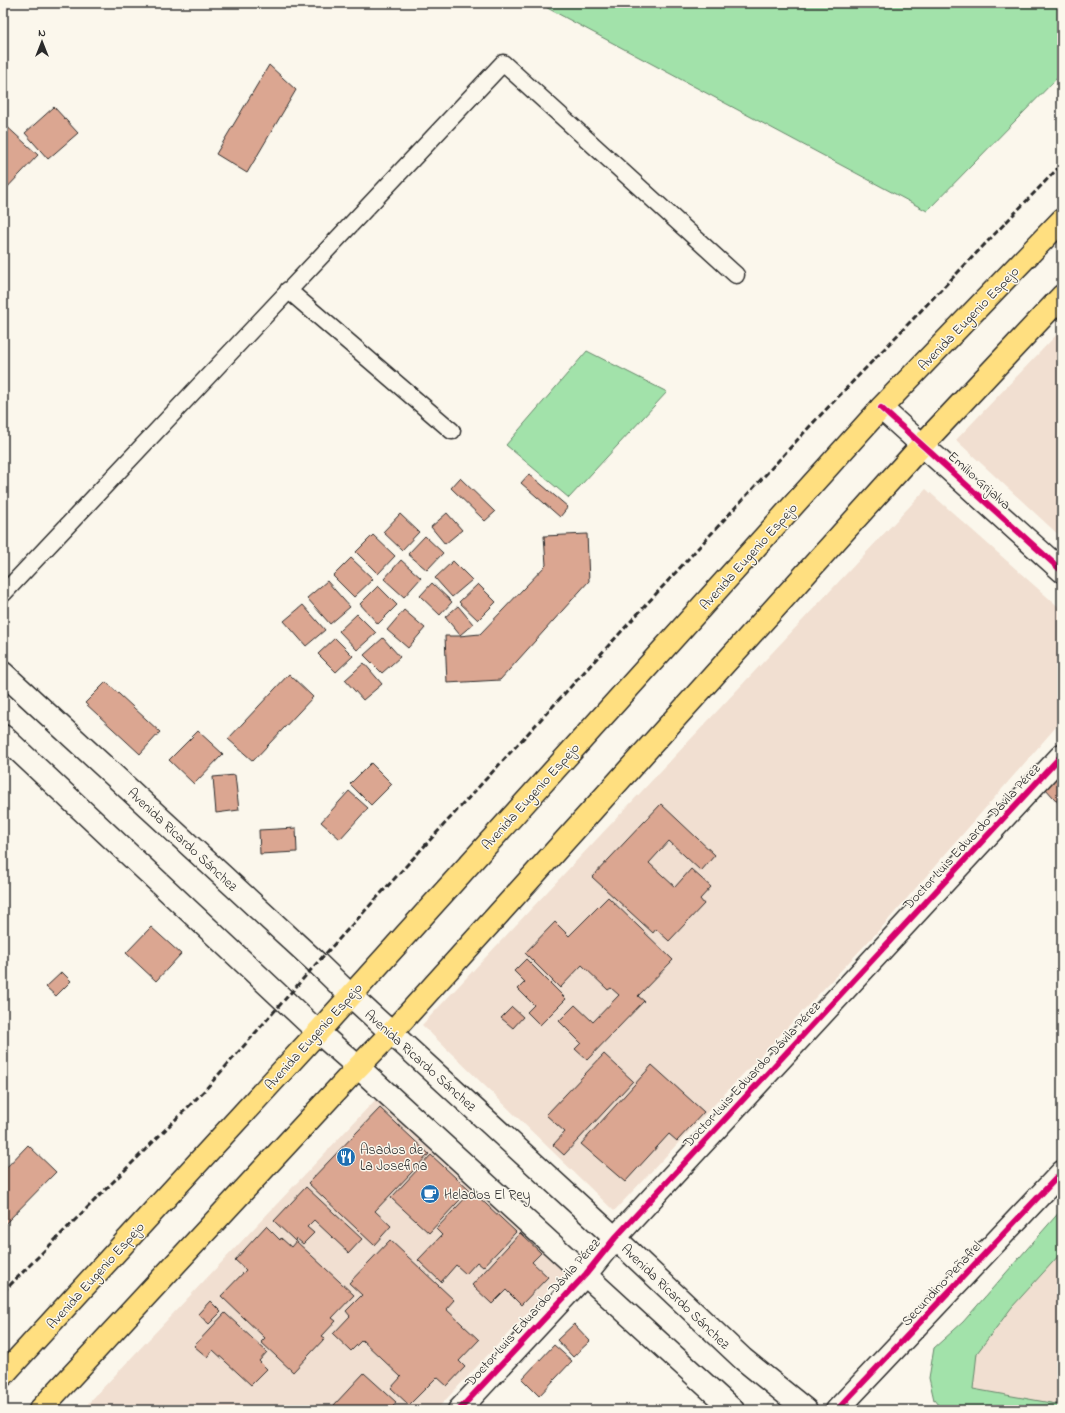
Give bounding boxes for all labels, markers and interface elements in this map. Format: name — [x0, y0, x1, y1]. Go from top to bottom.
north arrow — [22, 22, 62, 62]
text: N — [38, 25, 46, 41]
street label: Avenida Eugenio Espejo — [914, 262, 1025, 377]
street label: Emilio Grijalva — [943, 447, 1015, 515]
street label: Avenida Eugenio Espejo — [695, 499, 804, 616]
street label: Avenida Eugenio Espejo — [477, 739, 586, 856]
street label: Doctor Luis Eduardo Dávila Pérez — [898, 759, 1046, 916]
street label: Avenida Ricardo Sánchez — [122, 783, 242, 897]
street label: Avenida Eugenio Espejo — [260, 979, 369, 1096]
street label: Doctor Luis Eduardo Dávila Pérez — [678, 997, 826, 1154]
street label: Avenida Ricardo Sánchez — [359, 1005, 481, 1117]
place label: Asados de La Josefina — [360, 1140, 427, 1177]
restaurant icon: Asados de La Josefina — [335, 1146, 357, 1168]
cafe icon: Helados El Rey — [419, 1183, 441, 1205]
place label: Helados El Rey — [444, 1185, 530, 1207]
street label: Avenida Eugenio Espejo — [42, 1218, 151, 1335]
street label: Doctor Luis Eduardo Dávila Pérez — [460, 1234, 606, 1393]
street label: Secundino Peñafiel — [897, 1237, 987, 1331]
street label: Avenida Ricardo Sánchez — [616, 1239, 734, 1355]

